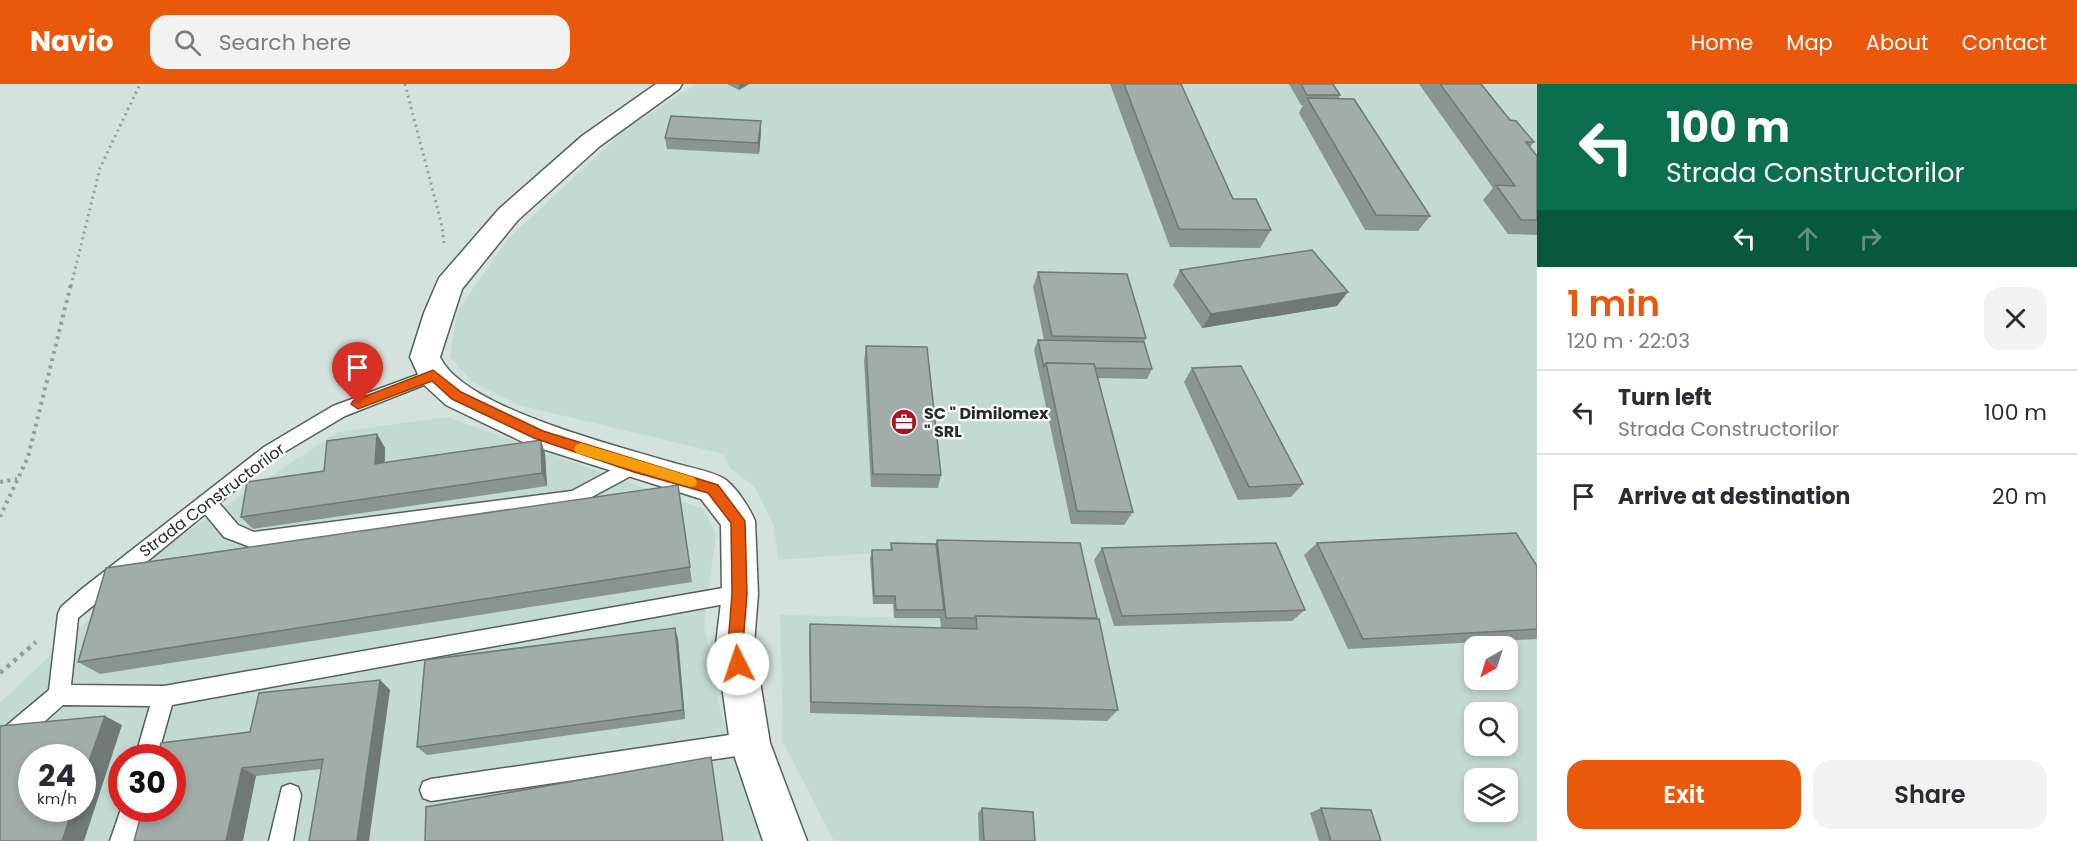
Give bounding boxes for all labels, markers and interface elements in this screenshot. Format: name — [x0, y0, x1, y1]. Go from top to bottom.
search box — [150, 15, 570, 69]
text: Navio — [30, 22, 114, 61]
icon: search — [171, 26, 204, 59]
text: Search here — [219, 27, 351, 58]
text: Home — [1691, 28, 1753, 57]
text: Map — [1786, 28, 1833, 57]
text: About — [1866, 28, 1929, 57]
text: Contact — [1962, 28, 2047, 57]
text: 100 m — [1666, 98, 1790, 157]
icon: left — [1567, 108, 1645, 186]
text: Strada Constructorilor — [1666, 154, 1965, 191]
icon: left — [1728, 222, 1761, 255]
icon: ahead — [1791, 222, 1824, 255]
icon: right — [1854, 222, 1887, 255]
text: 1 min — [1567, 278, 1660, 329]
button: close — [1984, 287, 2047, 350]
text: 120 m · 22:03 — [1567, 327, 1690, 355]
pin — [332, 342, 383, 404]
icon: arrive — [341, 351, 374, 384]
text: Turn left — [1618, 382, 1712, 413]
icon: left — [1567, 396, 1600, 429]
text: 100 m — [1984, 397, 2047, 428]
place label: SC " Dimilomex " SRL — [924, 402, 1049, 443]
office icon: SC " Dimilomex " SRL — [889, 407, 919, 437]
text: Strada Constructorilor — [1618, 415, 1839, 443]
street label: Strada Constructorilor — [134, 438, 290, 562]
icon: arrive — [1567, 480, 1600, 513]
text: Arrive at destination — [1618, 481, 1850, 512]
text: 20 m — [1992, 481, 2047, 512]
position arrow — [706, 632, 770, 696]
north arrow — [1464, 636, 1518, 690]
map controls — [1464, 636, 1518, 822]
button: search — [1464, 702, 1518, 756]
speed limit sign: 30 — [108, 744, 186, 822]
text: 24 — [38, 754, 76, 797]
button: Exit — [1567, 760, 1801, 829]
button: Share — [1813, 760, 2047, 829]
button: layers — [1464, 768, 1518, 822]
text: km/h — [37, 788, 77, 809]

